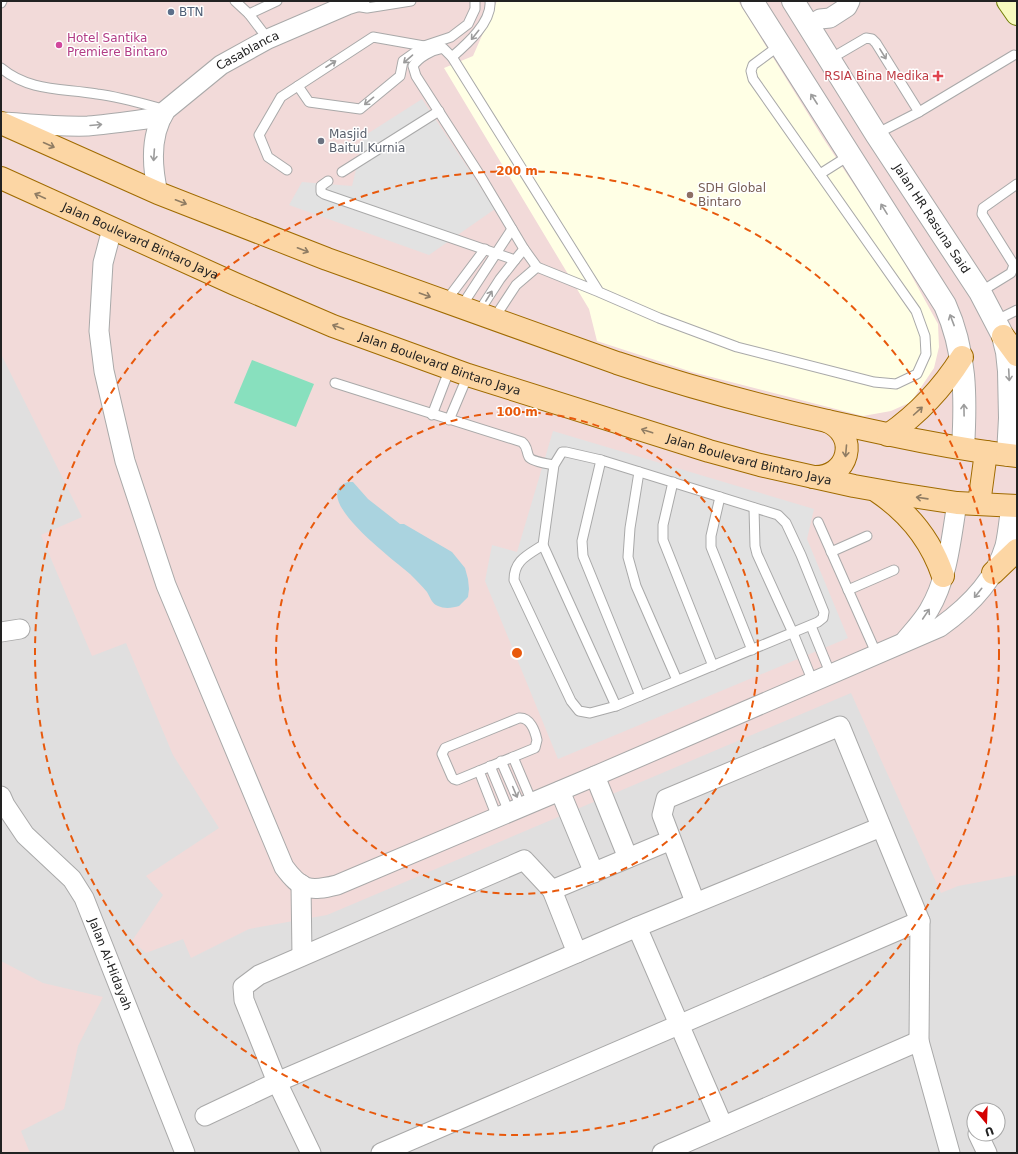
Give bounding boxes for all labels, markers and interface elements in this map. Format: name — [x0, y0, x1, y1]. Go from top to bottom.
place label: BTN — [179, 5, 204, 19]
marker: BTN — [166, 7, 176, 17]
street label: Casablanca — [213, 28, 281, 73]
one-way arrow — [470, 29, 479, 40]
place label: Hotel Santika Premiere Bintaro — [67, 31, 168, 59]
marker: Hotel Santika Premiere Bintaro — [54, 40, 64, 50]
one-way arrow — [880, 48, 888, 60]
one-way arrow — [402, 54, 413, 63]
one-way arrow — [325, 60, 337, 68]
place label: RSIA Bina Medika — [824, 69, 929, 83]
marker: RSIA Bina Medika — [932, 70, 944, 82]
one-way arrow — [810, 93, 818, 105]
one-way arrow — [364, 96, 375, 105]
one-way arrow — [89, 121, 102, 129]
place label: Masjid Baitul Kurnia — [329, 127, 405, 155]
marker: Masjid Baitul Kurnia — [316, 136, 326, 146]
one-way arrow — [43, 142, 55, 149]
one-way arrow — [150, 148, 157, 161]
street label: Jalan HR Rasuna Said — [890, 160, 973, 276]
text: 200 m — [496, 164, 538, 178]
place label: SDH Global Bintaro — [698, 181, 766, 209]
marker: SDH Global Bintaro — [685, 190, 695, 200]
one-way arrow — [34, 192, 46, 199]
street label: Jalan Boulevard Bintaro Jaya — [59, 199, 221, 283]
one-way arrow — [175, 199, 187, 207]
one-way arrow — [880, 203, 888, 215]
one-way arrow — [296, 246, 308, 254]
one-way arrow — [485, 290, 493, 302]
one-way arrow — [418, 291, 430, 299]
one-way arrow — [947, 314, 955, 326]
one-way arrow — [332, 323, 344, 331]
street label: Jalan Boulevard Bintaro Jaya — [356, 329, 522, 398]
one-way arrow — [1006, 368, 1013, 381]
one-way arrow — [960, 404, 968, 417]
text: 100 m — [496, 405, 538, 419]
one-way arrow — [913, 406, 923, 416]
one-way arrow — [640, 427, 653, 434]
street label: Jalan Boulevard Bintaro Jaya — [664, 431, 833, 488]
one-way arrow — [842, 444, 849, 457]
one-way arrow — [916, 494, 929, 502]
one-way arrow — [973, 588, 982, 599]
one-way arrow — [922, 609, 930, 620]
centre of rings — [510, 646, 524, 660]
one-way arrow — [512, 785, 519, 797]
street label: Jalan Al-Hidayah — [85, 915, 135, 1013]
north arrow — [966, 1102, 1006, 1142]
text: U — [983, 1123, 995, 1139]

